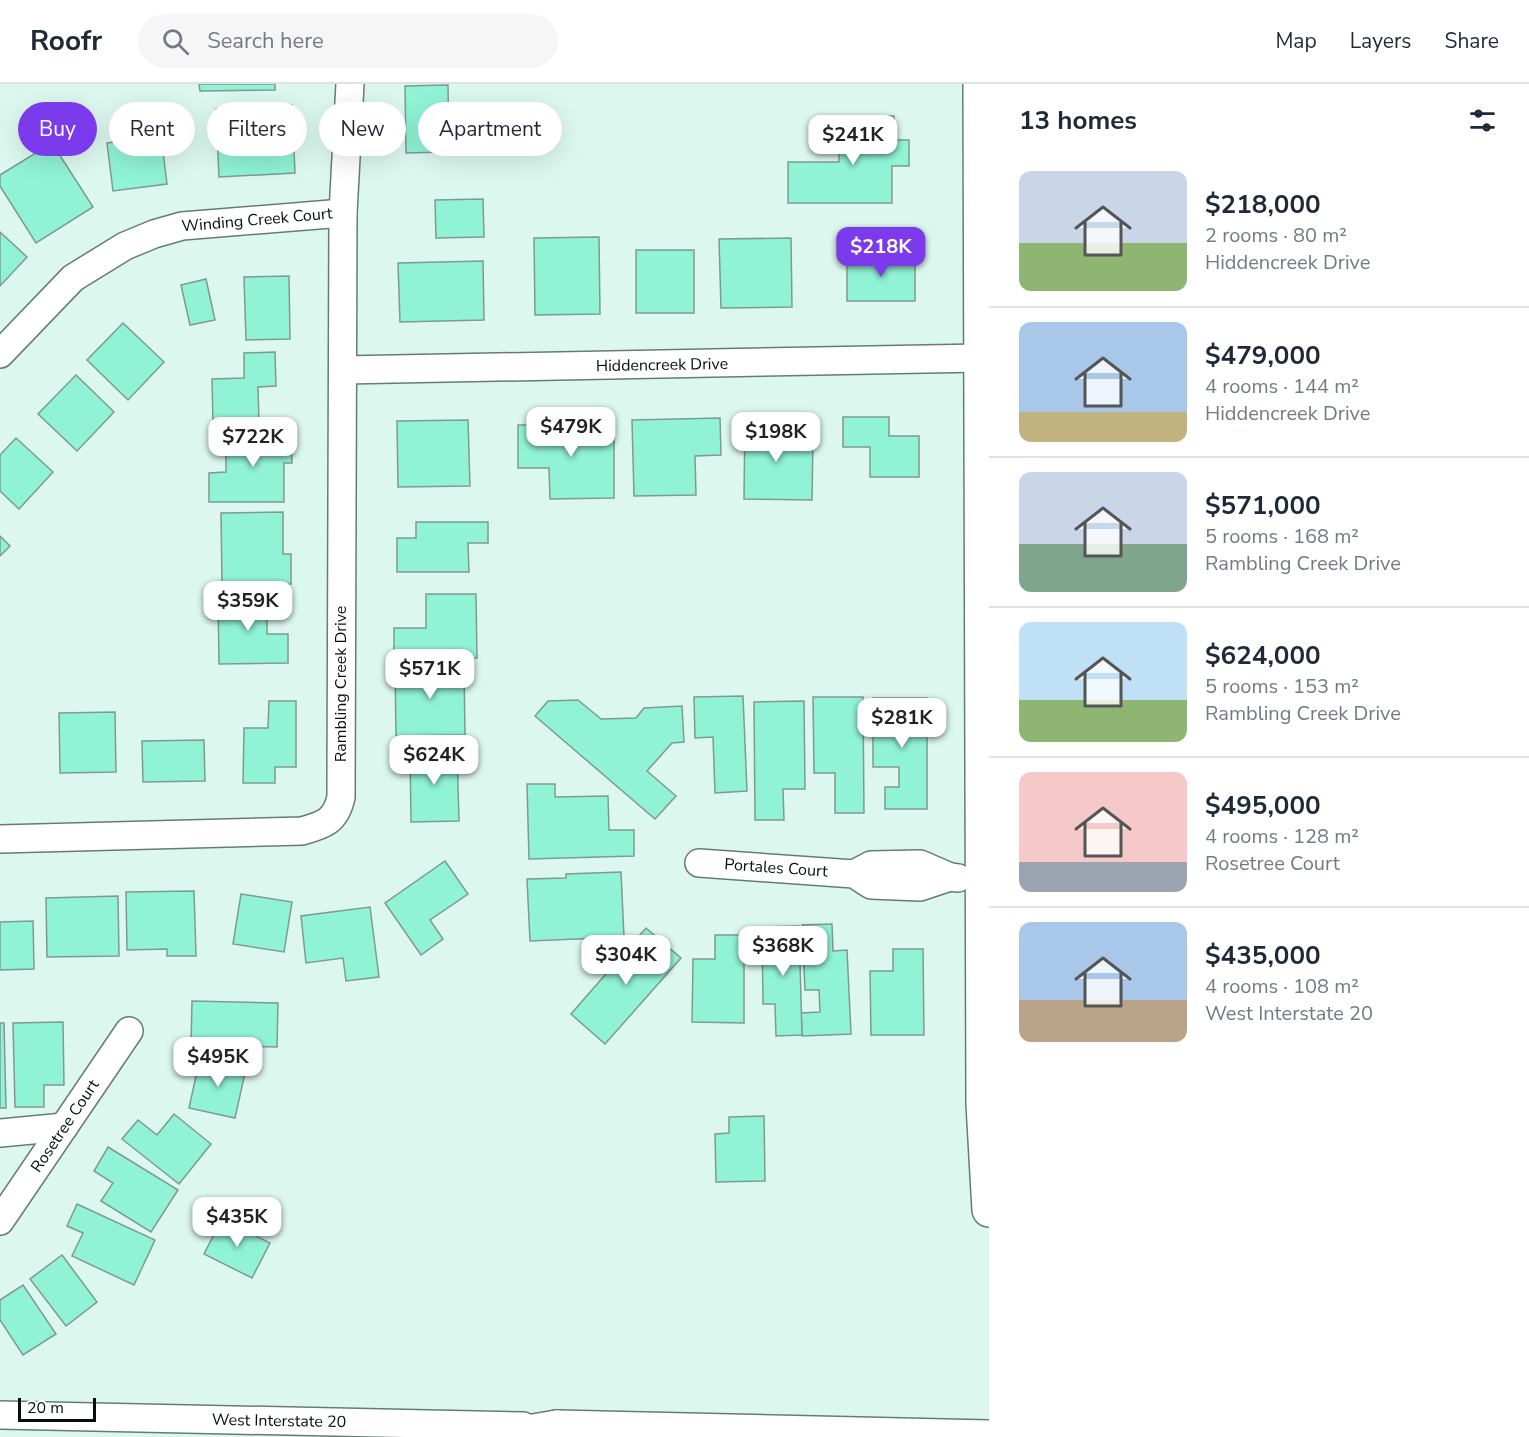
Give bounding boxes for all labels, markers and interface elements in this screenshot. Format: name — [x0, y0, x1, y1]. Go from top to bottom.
search box — [138, 14, 558, 68]
text: Roofr — [30, 22, 102, 60]
icon: search — [159, 25, 192, 58]
text: Search here — [207, 26, 324, 56]
text: Map — [1275, 27, 1317, 55]
text: Layers — [1350, 27, 1411, 55]
text: Share — [1444, 27, 1499, 55]
chip: Buy — [18, 102, 97, 156]
chip: Rent — [109, 102, 195, 156]
chip: Filters — [207, 102, 307, 156]
chip: New — [319, 102, 406, 156]
chip: Apartment — [418, 102, 562, 156]
text: 13 homes — [1019, 103, 1137, 138]
icon: filters — [1466, 104, 1499, 137]
pin: $241K — [811, 115, 895, 166]
text: $241K — [822, 121, 884, 148]
text: $218,000 — [1205, 187, 1321, 222]
icon: home — [1067, 195, 1139, 267]
street label: Winding Creek Court — [181, 202, 334, 238]
text: 2 rooms · 80 m² — [1205, 222, 1347, 249]
pin: $218K — [839, 227, 923, 278]
text: $218K — [850, 233, 912, 260]
text: Hiddencreek Drive — [1205, 249, 1370, 276]
text: $479,000 — [1205, 338, 1321, 373]
icon: home — [1067, 346, 1139, 418]
street label: Hiddencreek Drive — [596, 353, 728, 377]
text: 4 rooms · 144 m² — [1205, 373, 1359, 400]
text: Hiddencreek Drive — [1205, 400, 1370, 427]
pin: $479K — [529, 407, 613, 458]
pin: $198K — [734, 412, 818, 463]
text: $479K — [540, 413, 602, 440]
pin: $722K — [211, 417, 295, 468]
text: $198K — [745, 418, 807, 445]
text: $722K — [222, 423, 284, 450]
text: $571,000 — [1205, 488, 1321, 523]
icon: home — [1067, 496, 1139, 568]
text: 5 rooms · 168 m² — [1205, 523, 1359, 550]
text: Rambling Creek Drive — [1205, 550, 1401, 577]
pin: $359K — [206, 581, 290, 632]
text: $359K — [217, 587, 279, 614]
street label: Rambling Creek Drive — [330, 606, 352, 762]
text: $624,000 — [1205, 638, 1321, 673]
icon: home — [1067, 646, 1139, 718]
pin: $571K — [388, 649, 472, 700]
text: $571K — [399, 655, 461, 682]
text: 5 rooms · 153 m² — [1205, 673, 1359, 700]
pin: $281K — [860, 698, 944, 749]
text: Rambling Creek Drive — [1205, 700, 1401, 727]
text: $281K — [871, 704, 933, 731]
pin: $624K — [392, 735, 476, 786]
text: $624K — [403, 741, 465, 768]
text: $495,000 — [1205, 788, 1321, 823]
icon: home — [1067, 796, 1139, 868]
text: 4 rooms · 128 m² — [1205, 823, 1359, 850]
text: Rosetree Court — [1205, 850, 1340, 877]
street label: Portales Court — [723, 853, 829, 883]
pin: $368K — [741, 926, 825, 977]
text: $368K — [752, 932, 814, 959]
pin: $304K — [584, 935, 668, 986]
text: $435,000 — [1205, 938, 1321, 973]
text: $304K — [595, 941, 657, 968]
icon: home — [1067, 946, 1139, 1018]
text: 4 rooms · 108 m² — [1205, 973, 1359, 1000]
text: West Interstate 20 — [1205, 1000, 1373, 1027]
pin: $495K — [176, 1037, 260, 1088]
text: $495K — [187, 1043, 249, 1070]
street label: Rosetree Court — [26, 1075, 104, 1177]
pin: $435K — [195, 1197, 279, 1248]
text: $435K — [206, 1203, 268, 1230]
scale bar — [18, 1395, 96, 1422]
text: 20 m — [27, 1397, 64, 1419]
street label: West Interstate 20 — [212, 1409, 346, 1433]

